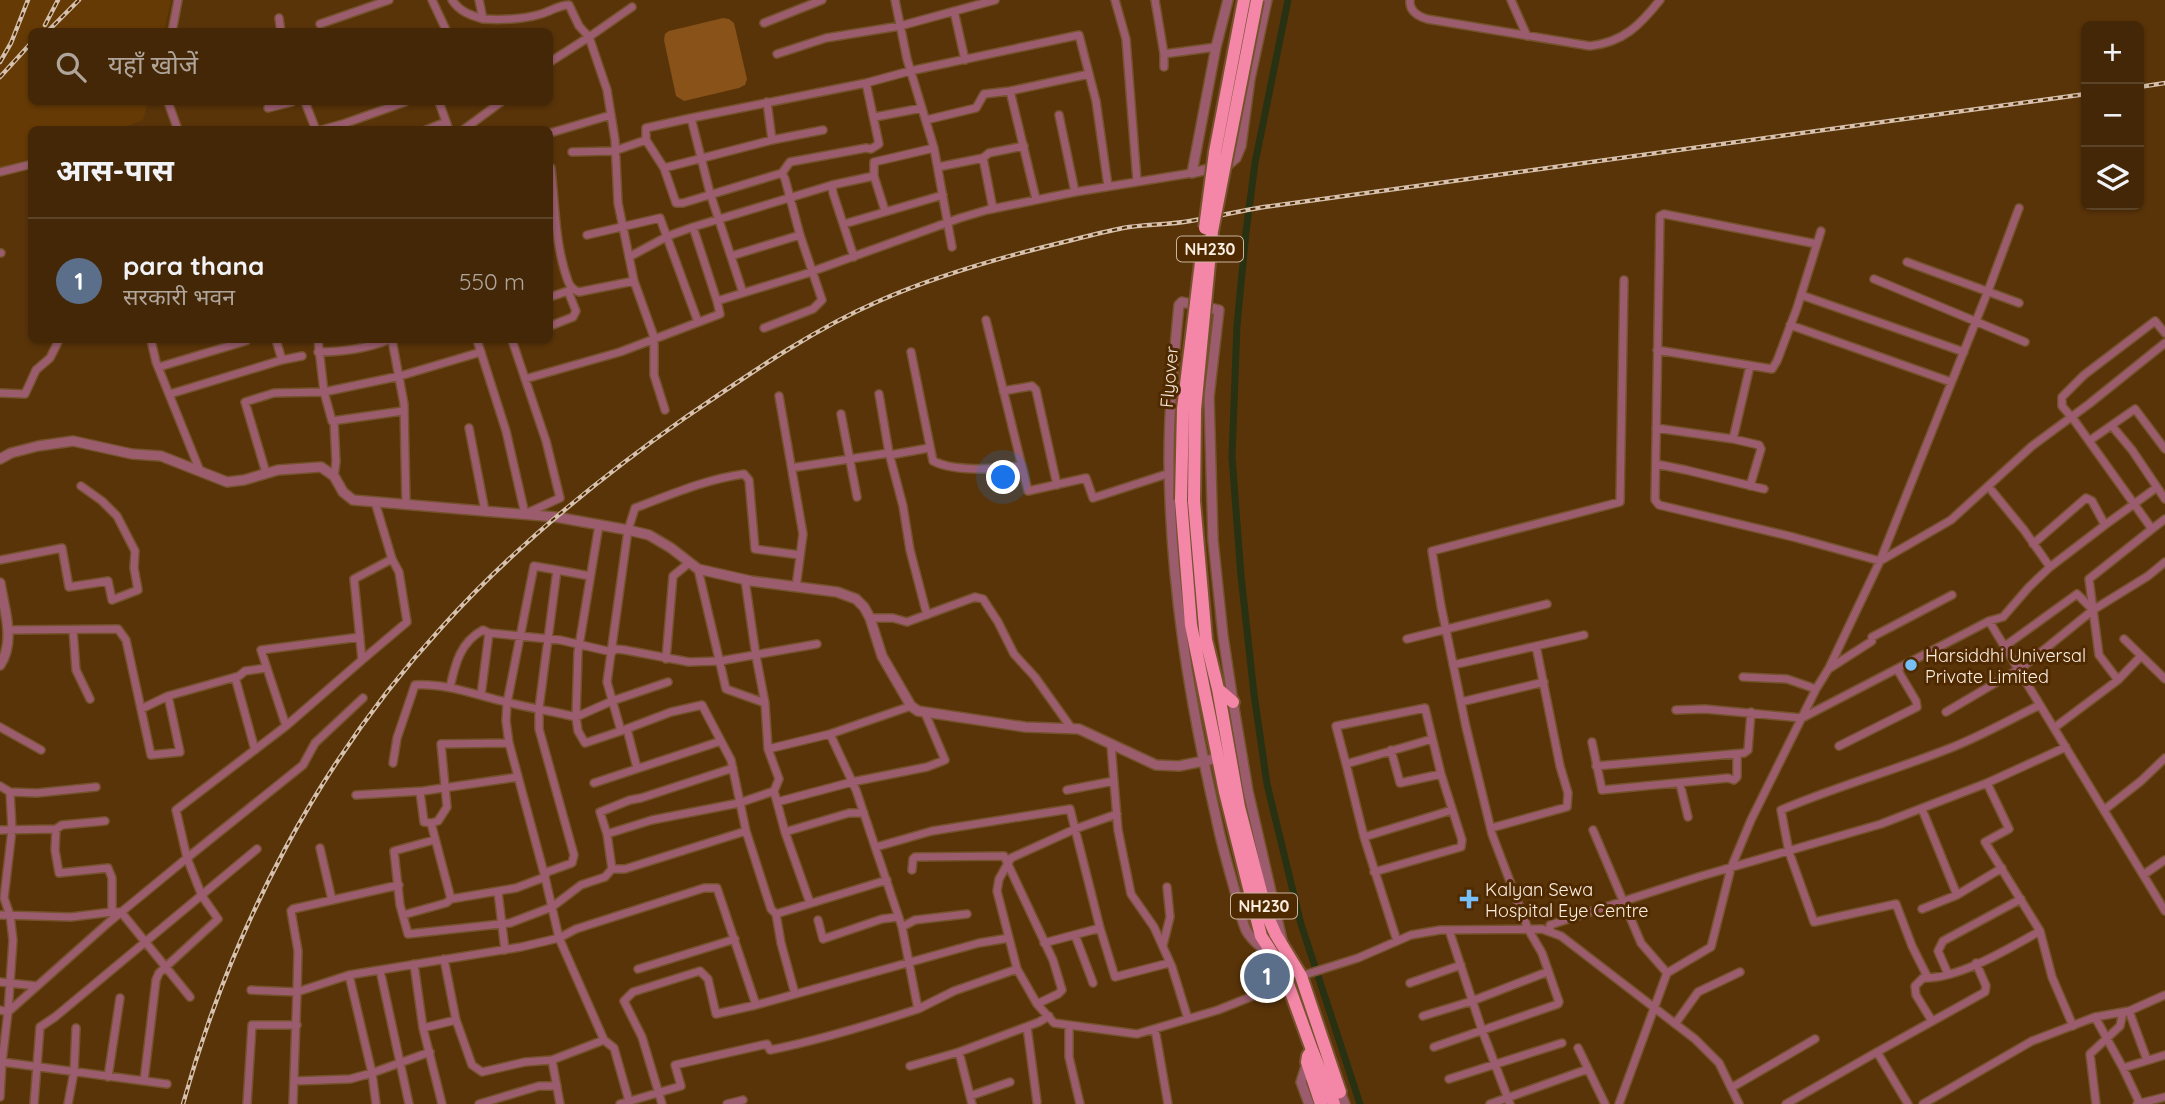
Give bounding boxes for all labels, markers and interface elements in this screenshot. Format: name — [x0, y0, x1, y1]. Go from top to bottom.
map controls — [2081, 21, 2144, 210]
button: + — [2081, 21, 2144, 84]
search box — [28, 28, 553, 105]
icon: search — [52, 48, 90, 86]
text: यहाँ खोजें — [108, 48, 198, 81]
button: − — [2081, 84, 2144, 147]
button: layers — [2081, 147, 2144, 210]
text: आस-पास — [56, 151, 174, 189]
road number: NH230 — [1177, 236, 1243, 262]
text: para thana — [123, 249, 264, 282]
text: 1 — [75, 267, 83, 296]
text: 550 m — [459, 267, 525, 296]
text: सरकारी भवन — [123, 282, 235, 311]
street label: Flyover — [1155, 345, 1183, 409]
your location — [986, 460, 1020, 494]
place label: Harsiddhi Universal Private Limited — [1925, 644, 2086, 688]
marker: Harsiddhi Universal Private Limited — [1903, 657, 1919, 673]
place label: Kalyan Sewa Hospital Eye Centre — [1485, 878, 1649, 922]
marker: Kalyan Sewa Hospital Eye Centre — [1459, 889, 1479, 909]
road number: NH230 — [1231, 893, 1297, 918]
pin: 1 — [1244, 950, 1290, 1002]

